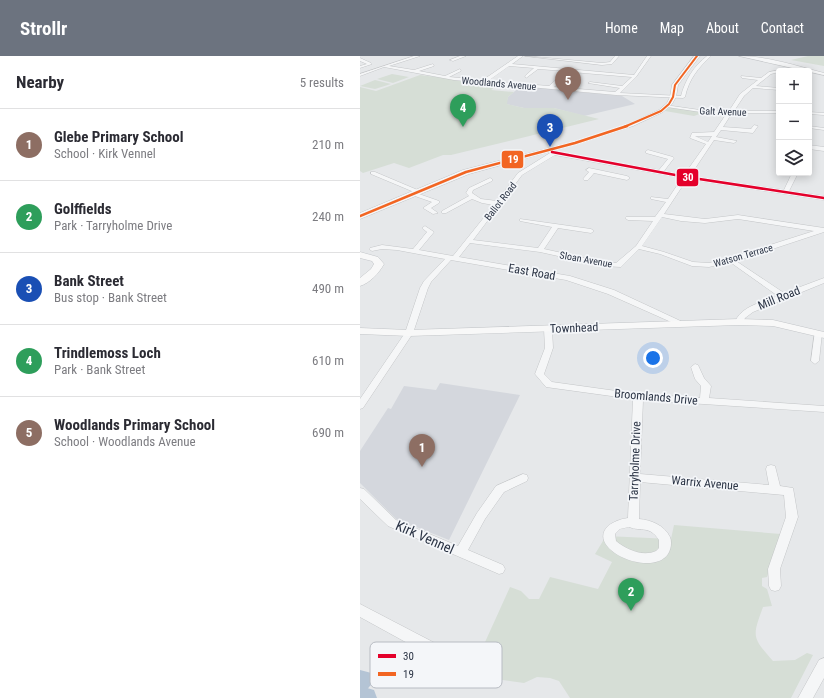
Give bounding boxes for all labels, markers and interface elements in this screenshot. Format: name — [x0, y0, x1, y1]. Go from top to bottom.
text: Strollr — [20, 17, 67, 40]
text: Home — [605, 20, 638, 36]
text: Map — [660, 20, 684, 36]
text: About — [706, 20, 739, 36]
text: Contact — [761, 20, 804, 36]
pin: 5 — [555, 67, 581, 100]
map controls — [776, 68, 812, 176]
button: + — [776, 68, 812, 104]
text: Nearby — [16, 72, 64, 92]
text: 5 results — [300, 75, 344, 90]
street label: Woodlands Avenue — [461, 75, 537, 92]
pin: 4 — [450, 94, 476, 127]
button: − — [776, 104, 812, 140]
street label: Galt Avenue — [699, 105, 747, 118]
pin: 3 — [537, 114, 563, 147]
text: Glebe Primary School — [54, 128, 184, 146]
text: 1 — [26, 137, 32, 152]
text: 210 m — [312, 137, 344, 152]
button: layers — [776, 140, 812, 176]
text: School · Kirk Vennel — [54, 146, 156, 161]
line badge: 19 — [501, 150, 524, 169]
text: 19 — [507, 153, 519, 166]
line badge: 30 — [676, 168, 699, 187]
text: 30 — [682, 171, 694, 184]
street label: Ballot Road — [482, 180, 519, 223]
text: Golffields — [54, 200, 112, 218]
text: 2 — [26, 209, 32, 224]
text: 240 m — [312, 209, 344, 224]
text: Park · Tarryholme Drive — [54, 218, 172, 233]
street label: Watson Terrace — [712, 242, 774, 269]
street label: Sloan Avenue — [559, 249, 613, 270]
street label: East Road — [507, 261, 557, 283]
text: Bank Street — [54, 272, 124, 290]
text: 3 — [26, 281, 32, 296]
text: 490 m — [312, 281, 344, 296]
street label: Mill Road — [756, 283, 802, 313]
text: Bus stop · Bank Street — [54, 290, 167, 305]
street label: Townhead — [550, 320, 598, 336]
text: Trindlemoss Loch — [54, 344, 161, 362]
your location — [643, 348, 663, 368]
text: 4 — [26, 353, 32, 368]
text: 610 m — [312, 353, 344, 368]
text: Park · Bank Street — [54, 362, 145, 377]
street label: Broomlands Drive — [614, 386, 699, 408]
text: Woodlands Primary School — [54, 416, 215, 434]
street label: Tarryholme Drive — [627, 421, 643, 501]
text: 5 — [26, 425, 32, 440]
text: 690 m — [312, 425, 344, 440]
text: School · Woodlands Avenue — [54, 434, 196, 449]
pin: 1 — [409, 434, 435, 467]
street label: Warrix Avenue — [671, 473, 740, 493]
street label: Kirk Vennel — [393, 517, 457, 557]
pin: 2 — [618, 578, 644, 611]
legend — [370, 642, 502, 688]
text: 30 — [403, 650, 414, 663]
text: 19 — [403, 668, 414, 681]

